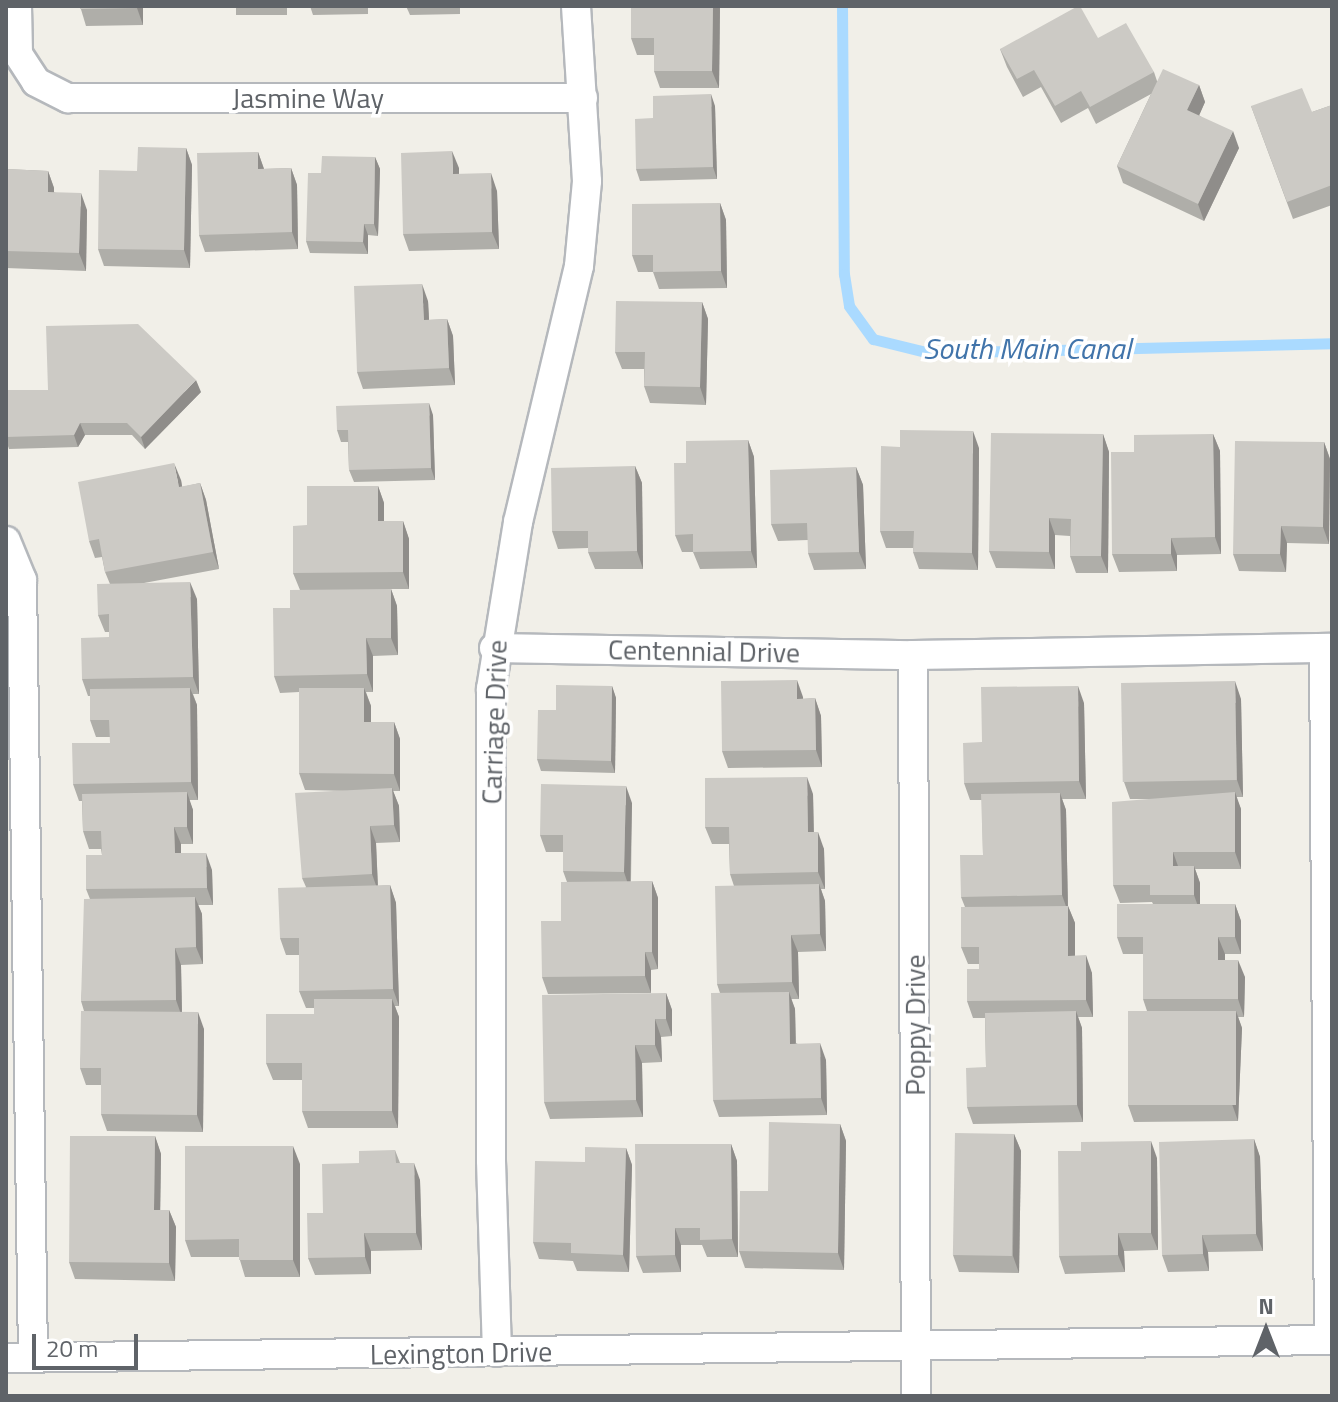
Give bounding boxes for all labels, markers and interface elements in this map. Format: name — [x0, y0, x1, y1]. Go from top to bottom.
street label: Jasmine Way — [232, 81, 384, 115]
water label: South Main Canal — [923, 330, 1131, 366]
street label: Centennial Drive — [608, 633, 800, 669]
street label: Carriage Drive — [474, 639, 514, 805]
street label: Poppy Drive — [898, 954, 932, 1096]
text: N — [1258, 1289, 1274, 1323]
north arrow — [1226, 1290, 1306, 1370]
scale bar — [36, 1318, 142, 1368]
text: 20 m — [46, 1330, 98, 1366]
street label: Lexington Drive — [369, 1335, 553, 1371]

